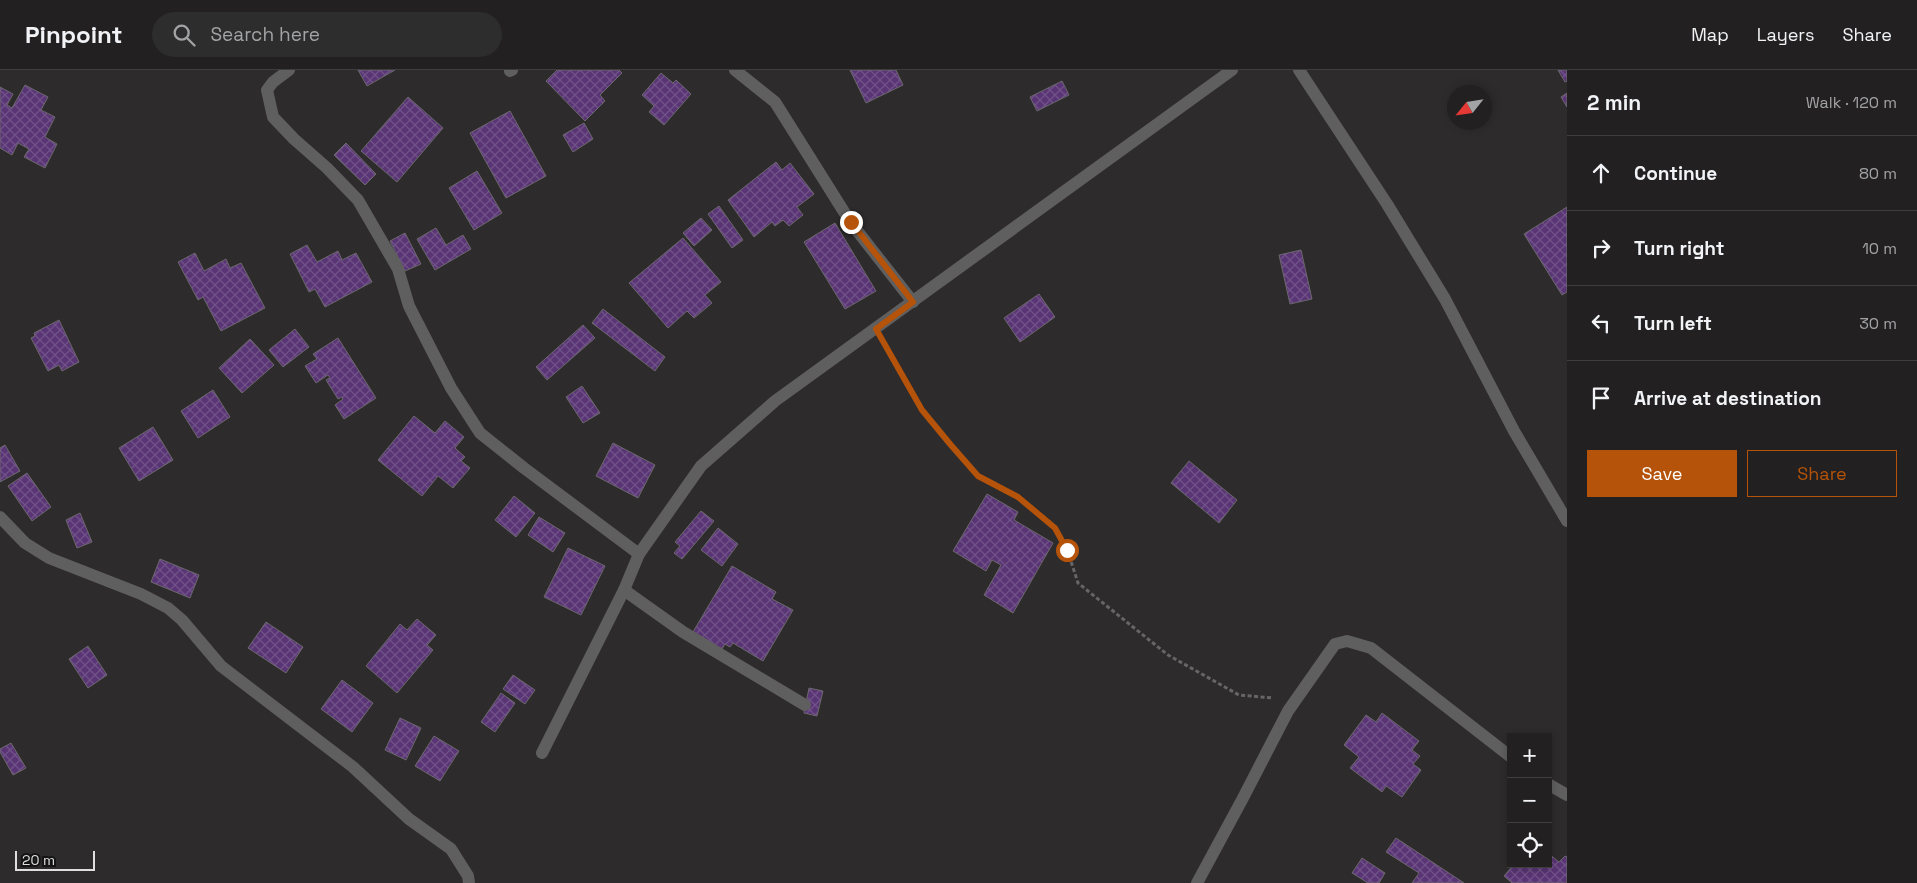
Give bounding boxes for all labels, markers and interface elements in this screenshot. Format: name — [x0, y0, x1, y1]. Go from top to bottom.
search box — [152, 12, 502, 57]
text: Pinpoint — [25, 19, 122, 50]
icon: search — [170, 21, 198, 49]
text: Search here — [210, 22, 320, 47]
text: Map — [1691, 23, 1729, 46]
text: Layers — [1757, 23, 1814, 46]
text: Share — [1842, 23, 1892, 46]
north arrow — [1447, 85, 1492, 130]
text: 2 min — [1587, 89, 1641, 116]
text: Walk · 120 m — [1806, 92, 1897, 113]
icon: ahead — [1587, 159, 1615, 187]
text: Continue — [1634, 161, 1717, 186]
text: 80 m — [1859, 163, 1897, 184]
route end — [840, 211, 863, 234]
icon: right — [1587, 234, 1615, 262]
text: Turn right — [1634, 236, 1724, 261]
text: 10 m — [1862, 238, 1897, 259]
icon: left — [1587, 309, 1615, 337]
text: Turn left — [1634, 311, 1712, 336]
text: 30 m — [1859, 313, 1897, 334]
icon: arrive — [1587, 384, 1615, 412]
text: Arrive at destination — [1634, 386, 1822, 411]
button: Save — [1587, 450, 1737, 497]
button: Share — [1747, 450, 1897, 497]
route start — [1056, 539, 1079, 562]
map controls — [1507, 733, 1552, 868]
button: + — [1507, 733, 1552, 778]
button: − — [1507, 778, 1552, 823]
button: locate — [1507, 823, 1552, 868]
scale bar — [15, 848, 95, 871]
text: 20 m — [22, 851, 55, 869]

